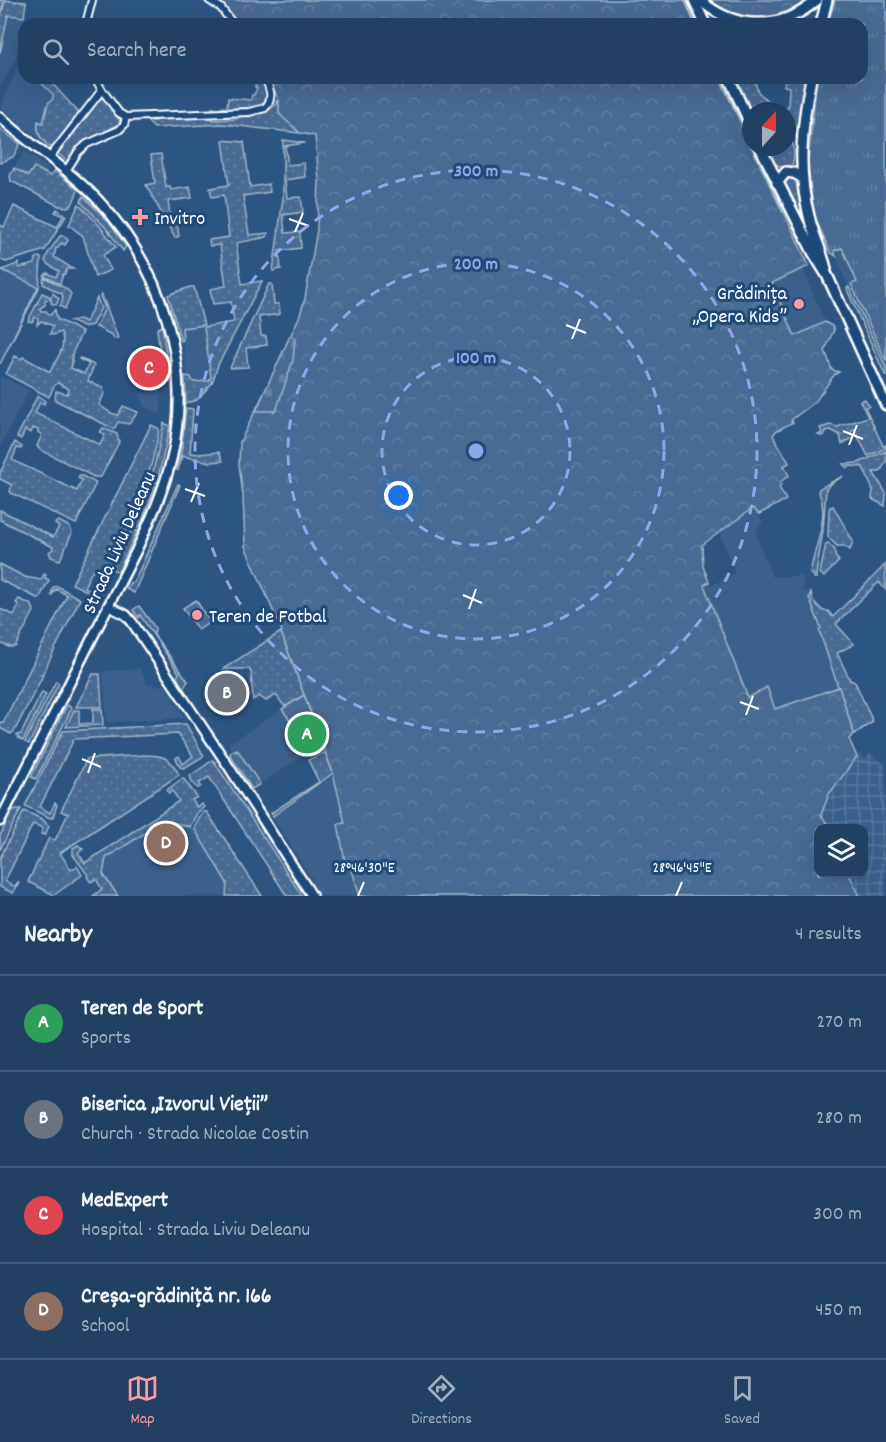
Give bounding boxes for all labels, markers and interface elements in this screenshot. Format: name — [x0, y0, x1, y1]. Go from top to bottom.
search box — [18, 18, 868, 84]
icon: search — [39, 35, 72, 68]
text: Search here — [87, 36, 186, 67]
north arrow — [742, 102, 796, 156]
text: 300 m — [454, 160, 498, 185]
place label: Invitro — [154, 206, 205, 234]
marker: Invitro — [131, 208, 149, 226]
text: 200 m — [454, 253, 498, 278]
place label: Grădinița „Opera Kids” — [692, 281, 788, 332]
marker: Grădinița „Opera Kids” — [792, 297, 806, 311]
pin: C — [130, 346, 168, 391]
text: 100 m — [456, 347, 496, 372]
centre of rings — [466, 441, 486, 461]
street label: Strada Liviu Deleanu — [77, 467, 165, 619]
your location — [384, 481, 413, 510]
place label: Teren de Fotbal — [209, 604, 327, 632]
marker: Teren de Fotbal — [190, 608, 204, 622]
pin: B — [208, 670, 246, 716]
pin: A — [288, 712, 326, 756]
pin: D — [146, 820, 186, 866]
map controls — [814, 824, 868, 878]
button: layers — [814, 824, 868, 878]
text: 28°46'30"E — [334, 858, 395, 880]
text: 28°46'45"E — [652, 858, 712, 880]
text: Nearby — [24, 917, 92, 954]
text: 4 results — [795, 921, 862, 949]
text: Teren de Sport — [81, 994, 203, 1025]
text: A — [38, 1009, 49, 1037]
text: 270 m — [816, 1009, 862, 1037]
text: Sports — [81, 1025, 131, 1053]
text: Biserica „Izvorul Vieții” — [81, 1090, 268, 1121]
text: B — [39, 1105, 48, 1133]
text: 280 m — [816, 1105, 862, 1133]
text: Church · Strada Nicolae Costin — [81, 1121, 309, 1149]
text: MedExpert — [81, 1186, 168, 1217]
text: C — [39, 1201, 48, 1229]
text: 300 m — [813, 1201, 862, 1229]
text: Hospital · Strada Liviu Deleanu — [81, 1217, 310, 1245]
text: Creșa-grădiniță nr. 166 — [81, 1282, 272, 1313]
text: D — [38, 1297, 49, 1325]
text: 450 m — [815, 1297, 862, 1325]
text: School — [81, 1313, 130, 1341]
tab: Map — [126, 1372, 159, 1431]
tab: Directions — [411, 1372, 472, 1431]
tab: Saved — [724, 1372, 760, 1431]

